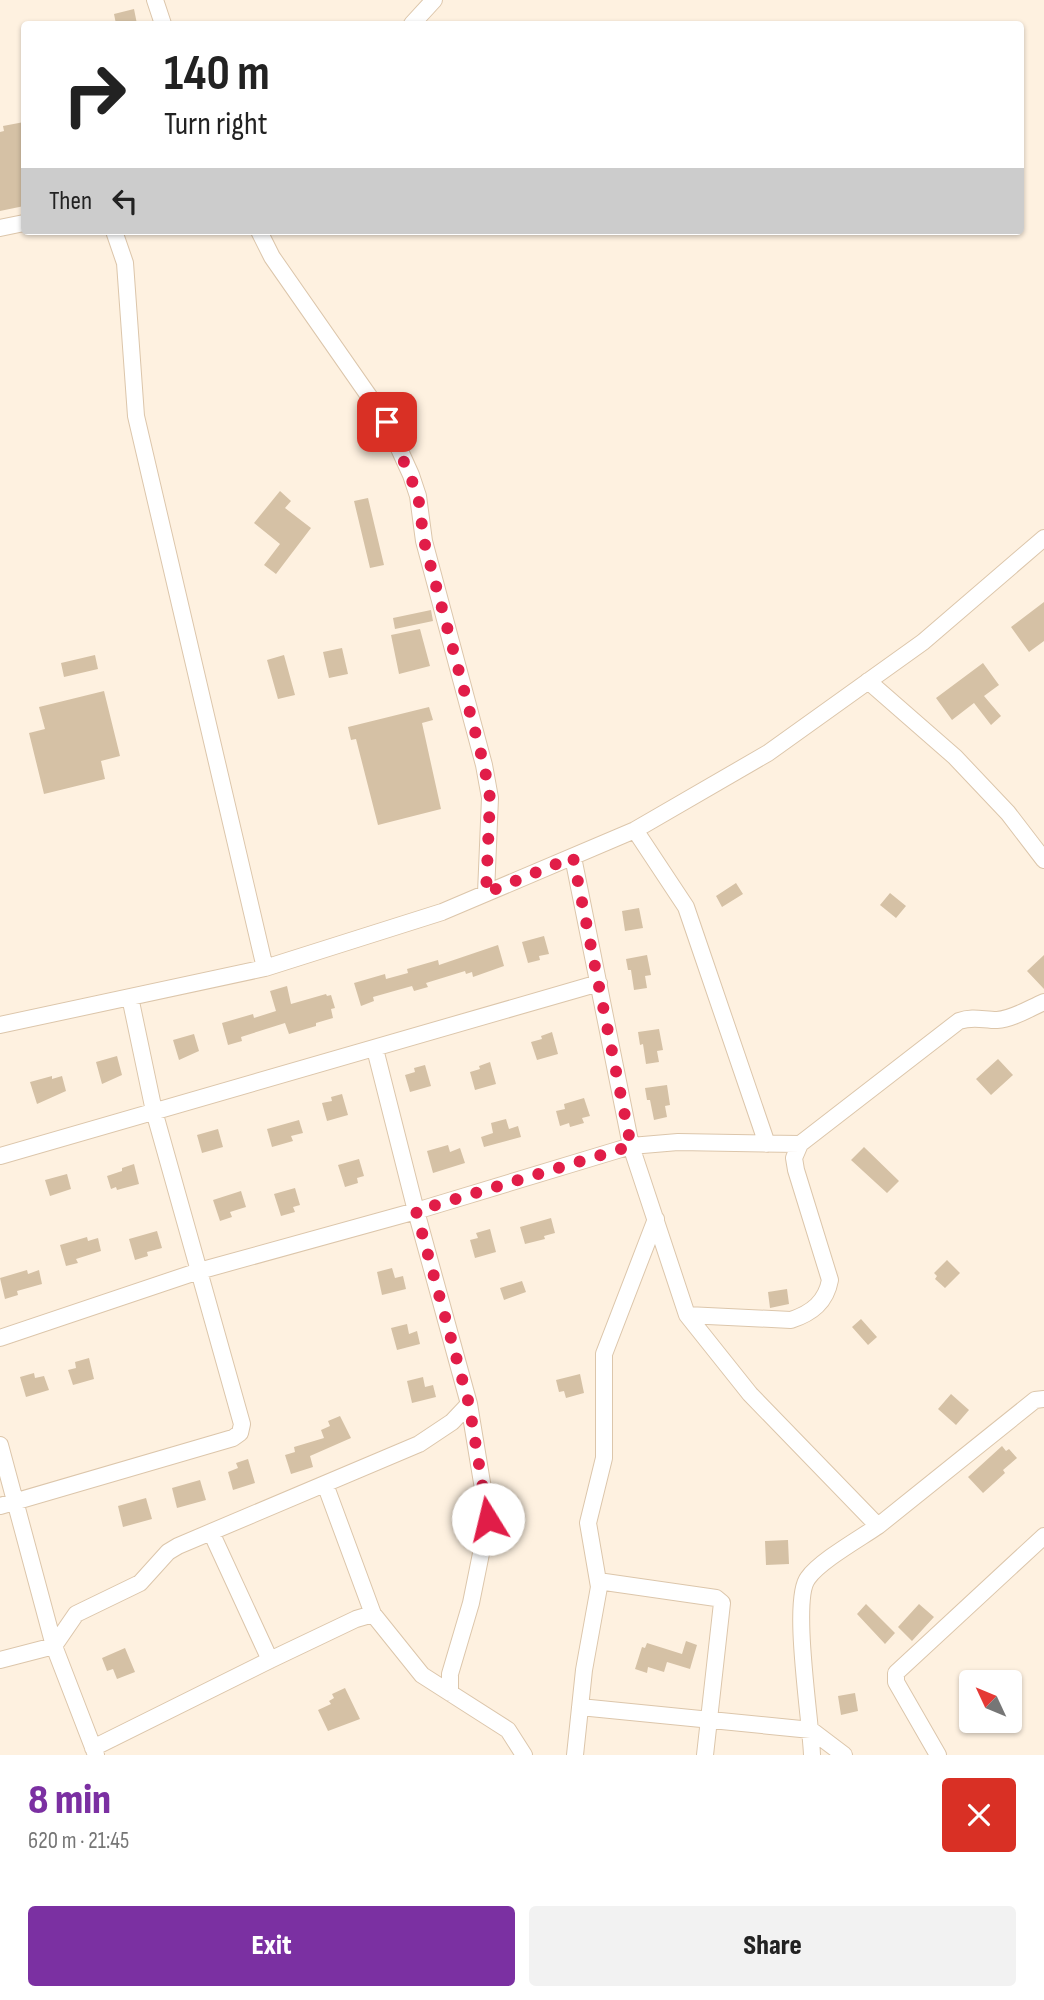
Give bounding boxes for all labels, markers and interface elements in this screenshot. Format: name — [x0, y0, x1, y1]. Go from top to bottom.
text: 140 m — [164, 45, 270, 104]
icon: right — [49, 49, 140, 140]
text: Turn right — [164, 105, 268, 144]
icon: left — [106, 182, 144, 220]
text: Then — [49, 186, 92, 217]
pin — [357, 392, 417, 452]
icon: arrive — [368, 403, 406, 441]
position arrow — [451, 1482, 525, 1556]
north arrow — [959, 1670, 1022, 1732]
map controls — [959, 1670, 1022, 1733]
text: 8 min — [28, 1775, 111, 1826]
button: close — [942, 1778, 1016, 1852]
text: 620 m · 21:45 — [28, 1827, 129, 1855]
button: Exit — [28, 1906, 515, 1986]
button: Share — [529, 1906, 1016, 1986]

